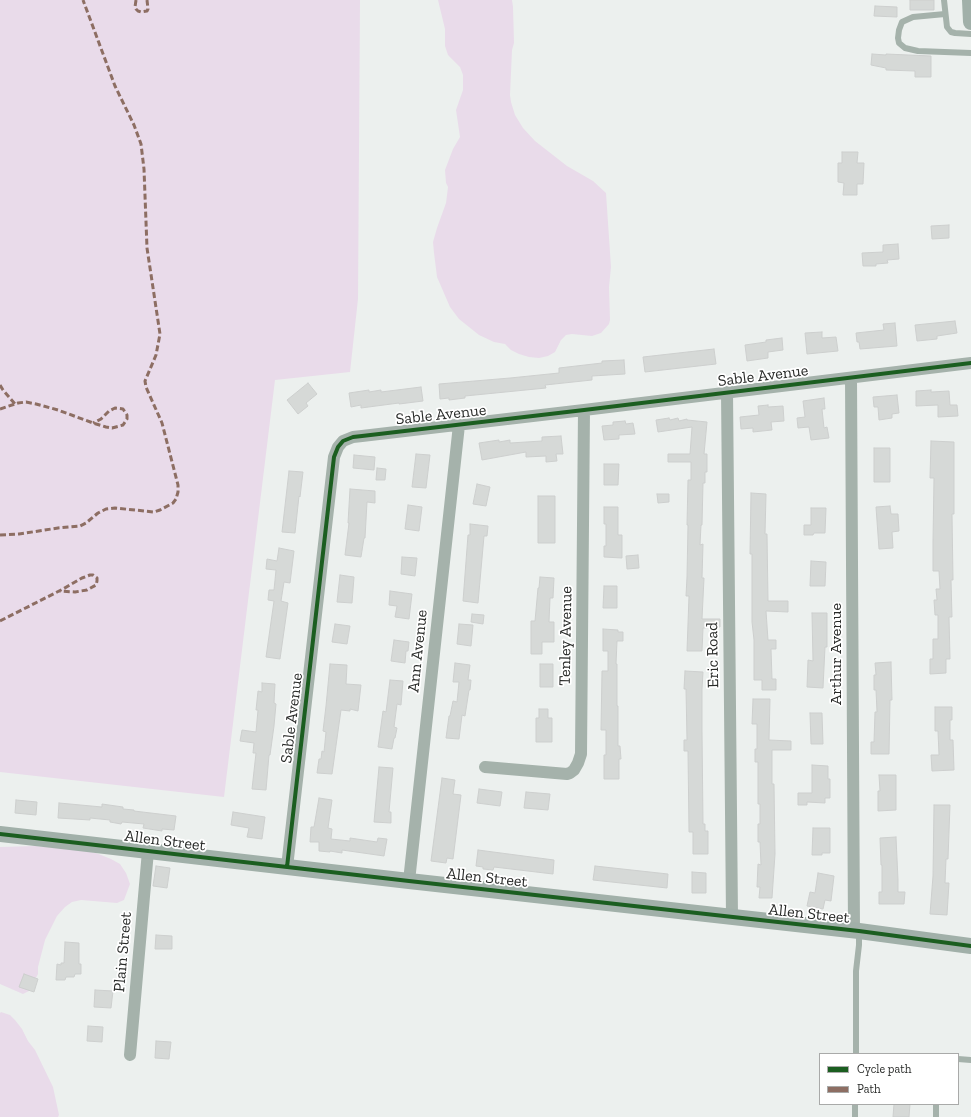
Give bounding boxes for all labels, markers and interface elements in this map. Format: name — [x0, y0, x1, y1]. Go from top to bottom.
street label: Sable Avenue — [717, 361, 809, 391]
street label: Sable Avenue — [395, 401, 487, 429]
street label: Tenley Avenue — [556, 586, 576, 686]
street label: Arthur Avenue — [826, 603, 846, 705]
street label: Ann Avenue — [404, 609, 432, 693]
street label: Eric Road — [703, 622, 723, 688]
street label: Sable Avenue — [277, 672, 307, 764]
street label: Allen Street — [123, 827, 207, 855]
street label: Allen Street — [446, 864, 528, 892]
street label: Allen Street — [768, 900, 850, 928]
street label: Plain Street — [110, 911, 136, 993]
legend — [819, 1053, 959, 1105]
text: Cycle path — [857, 1062, 911, 1076]
text: Path — [857, 1082, 881, 1096]

